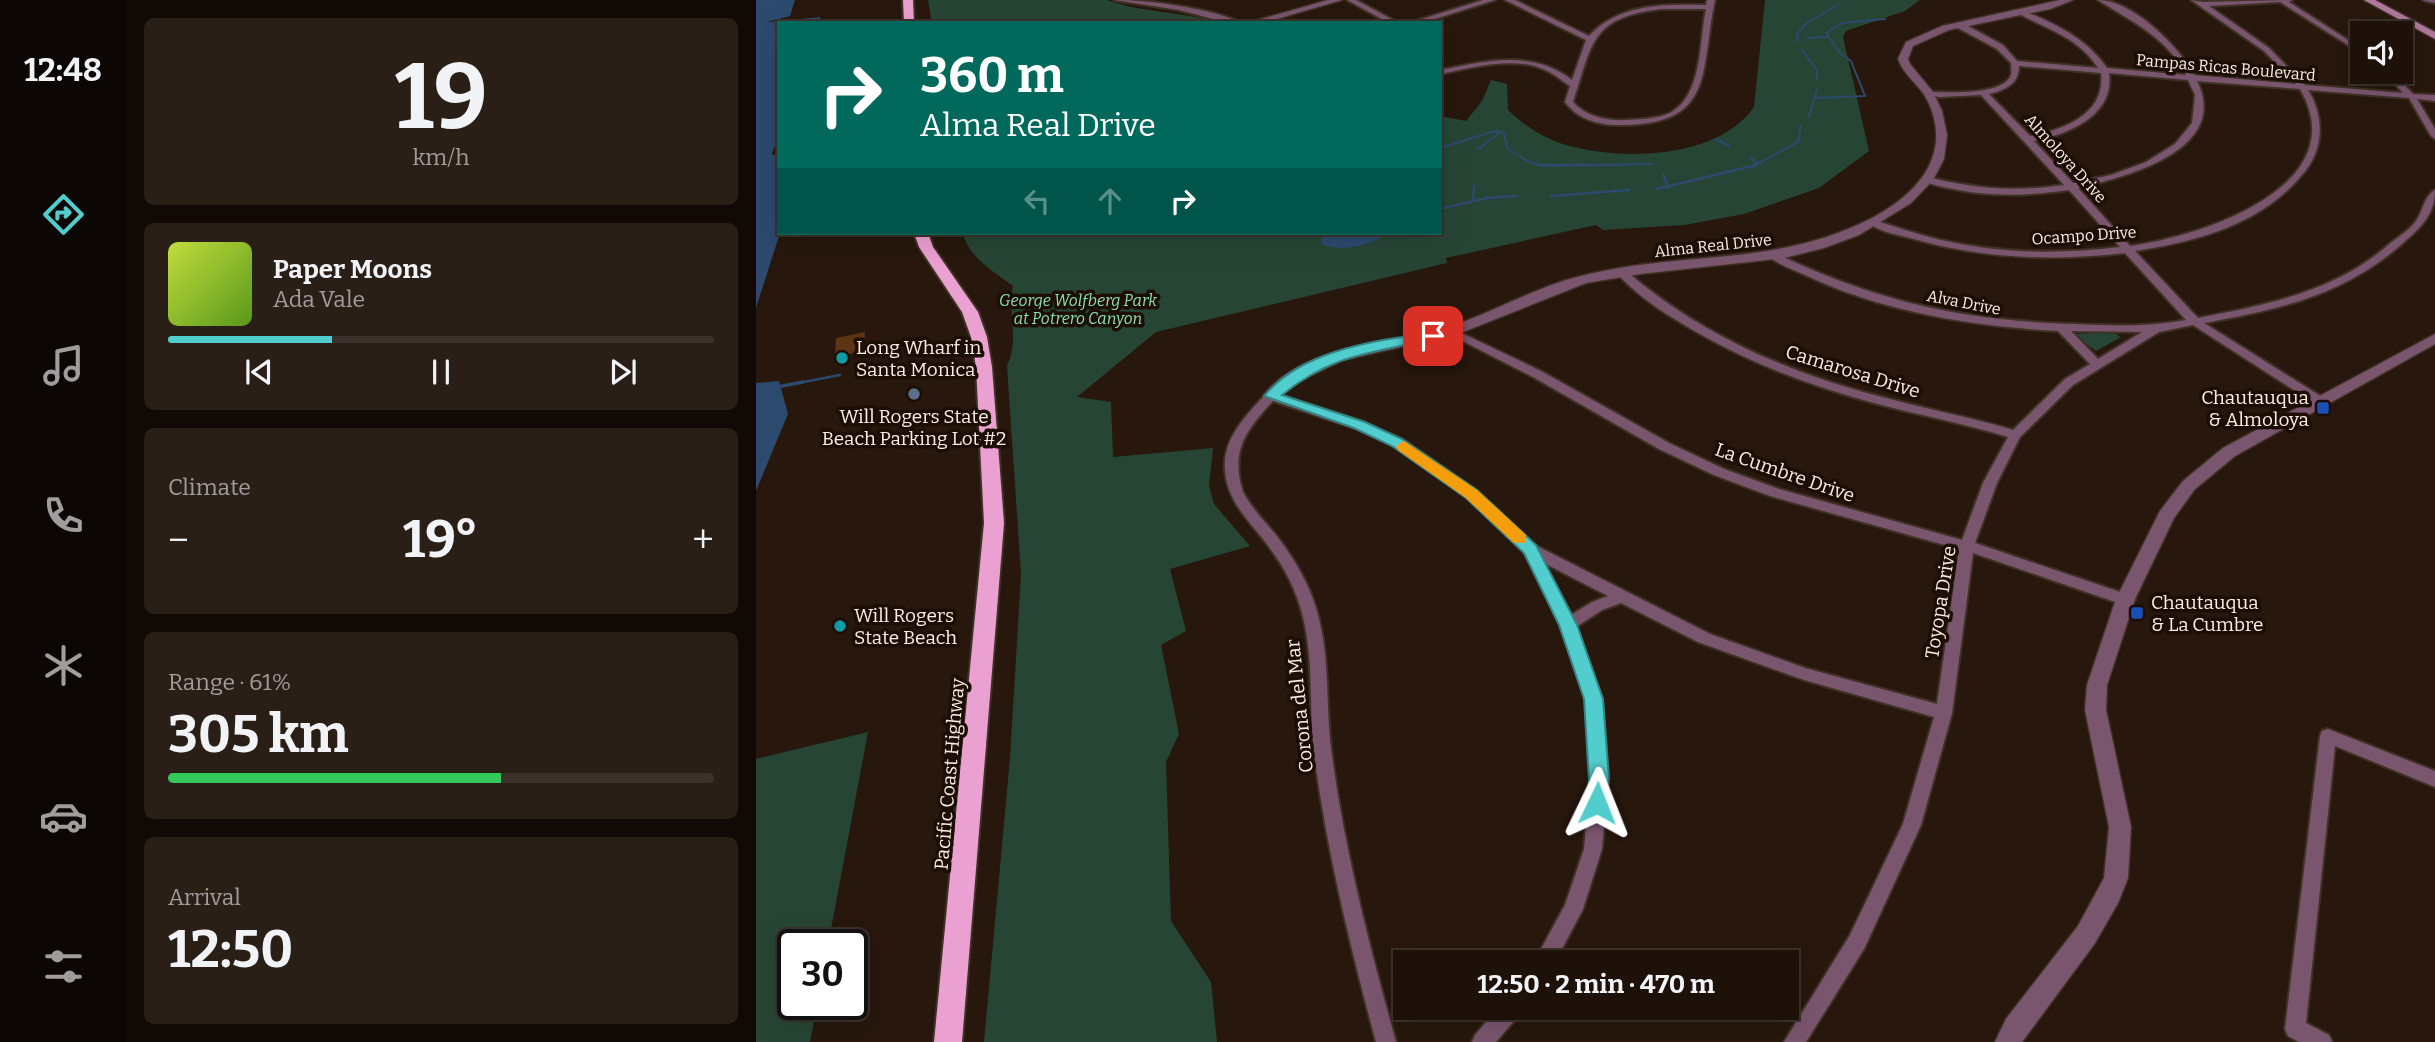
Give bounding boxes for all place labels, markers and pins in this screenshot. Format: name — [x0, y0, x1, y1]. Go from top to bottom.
pin — [1403, 306, 1463, 366]
place label: Long Wharf in Santa Monica — [856, 336, 981, 381]
marker: Long Wharf in Santa Monica — [834, 350, 850, 366]
marker: Will Rogers State Beach Parking Lot #2 — [906, 386, 922, 402]
place label: Chautauqua & Almoloya — [2201, 386, 2310, 431]
marker: Chautauqua & Almoloya — [2315, 400, 2331, 416]
place label: Will Rogers State Beach Parking Lot #2 — [822, 405, 1006, 450]
place label: Chautauqua & La Cumbre — [2151, 591, 2263, 636]
place label: Will Rogers State Beach — [854, 604, 957, 649]
marker: Chautauqua & La Cumbre — [2129, 605, 2145, 621]
marker: Will Rogers State Beach — [832, 618, 848, 634]

